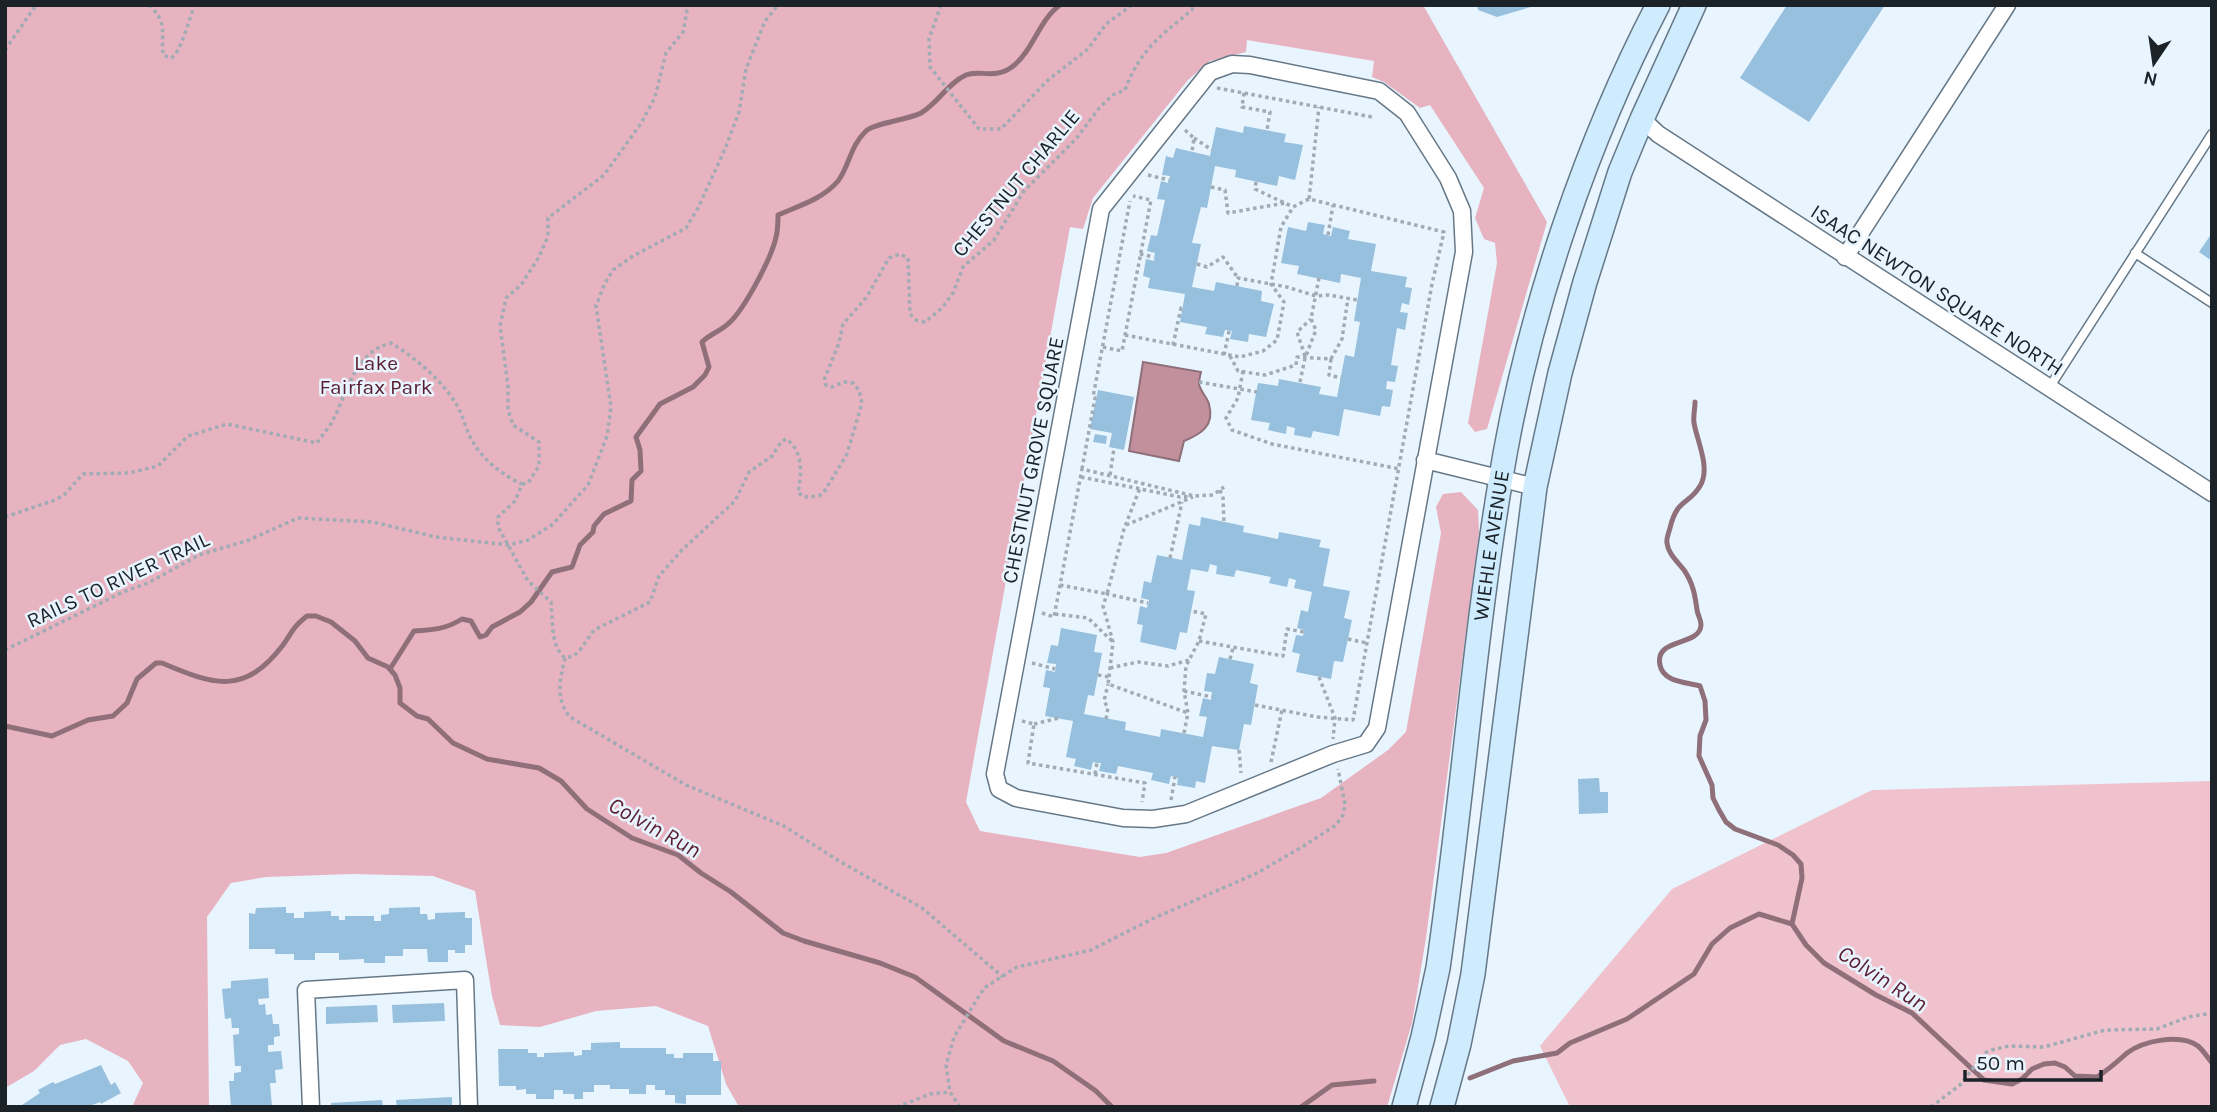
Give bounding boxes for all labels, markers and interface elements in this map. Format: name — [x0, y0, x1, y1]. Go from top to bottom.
north arrow — [2119, 28, 2189, 98]
text: N — [2141, 66, 2160, 91]
street label: CHESTNUT CHARLIE — [947, 104, 1085, 262]
street label: ISAAC NEWTON SQUARE NORTH — [1806, 199, 2068, 381]
street label: CHESTNUT GROVE SQUARE — [997, 335, 1069, 585]
park label: Lake Fairfax Park — [319, 351, 433, 399]
street label: WIEHLE AVENUE — [1468, 468, 1514, 622]
street label: RAILS TO RIVER TRAIL — [23, 527, 213, 633]
water label: Colvin Run — [604, 791, 706, 864]
water label: Colvin Run — [1833, 939, 1933, 1017]
scale bar — [1965, 1038, 2102, 1082]
text: 50 m — [1976, 1051, 2025, 1075]

